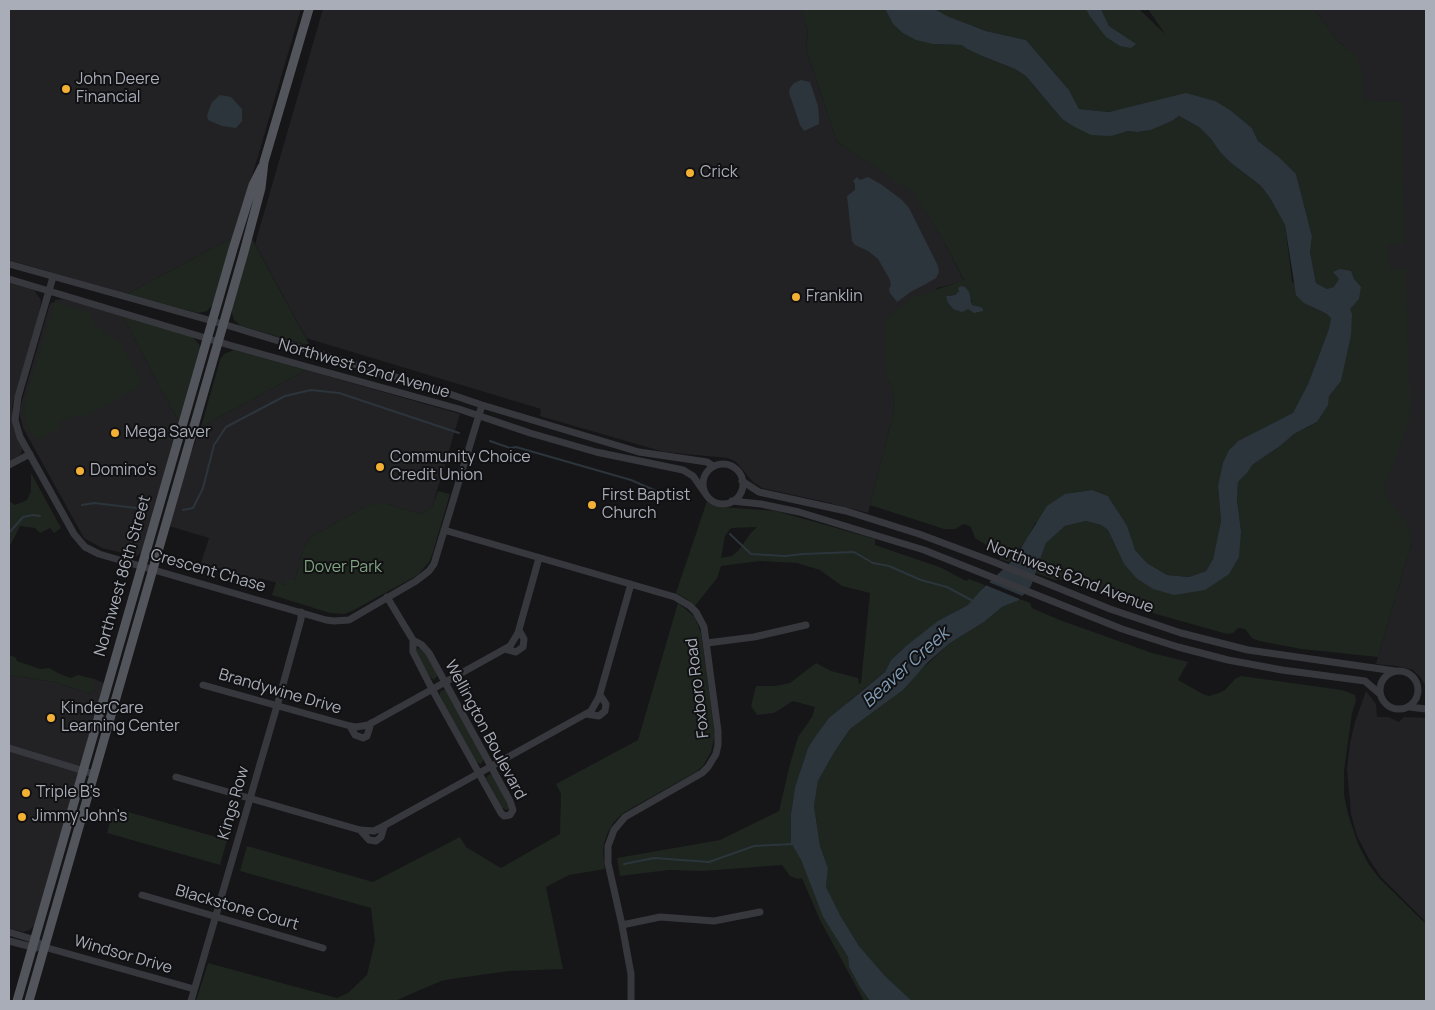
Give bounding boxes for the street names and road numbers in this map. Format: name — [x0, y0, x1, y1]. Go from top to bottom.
street label: Northwest 62nd Avenue — [276, 335, 452, 403]
street label: Northwest 86th Street — [91, 493, 155, 659]
street label: Northwest 62nd Avenue — [984, 536, 1156, 618]
street label: Crescent Chase — [148, 545, 268, 597]
street label: Foxboro Road — [682, 637, 714, 739]
street label: Wellington Boulevard — [440, 657, 530, 803]
street label: Brandywine Drive — [216, 665, 344, 719]
street label: Kings Row — [214, 764, 254, 842]
street label: Blackstone Court — [173, 881, 301, 935]
street label: Windsor Drive — [72, 932, 174, 978]

